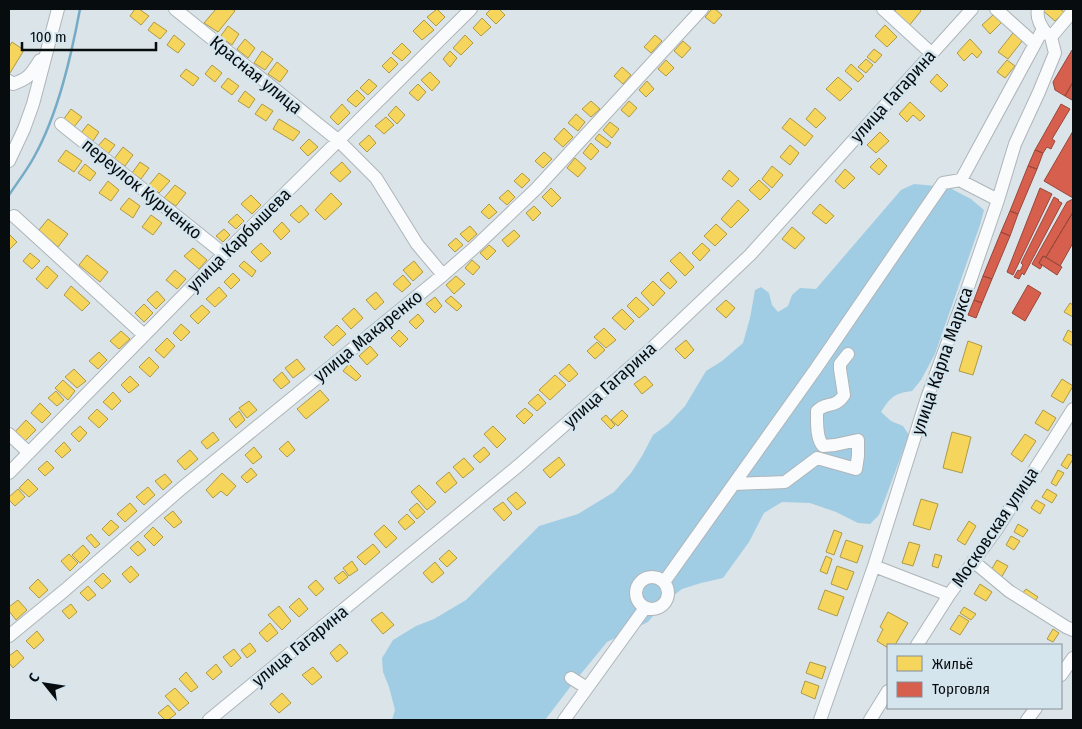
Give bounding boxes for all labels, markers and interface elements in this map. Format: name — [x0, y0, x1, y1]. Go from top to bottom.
scale bar — [22, 20, 156, 52]
text: 100 m — [30, 28, 67, 46]
street label: Красная улица — [205, 31, 307, 119]
street label: улица Гагарина — [846, 45, 941, 147]
street label: переулок Курченко — [77, 134, 207, 244]
street label: улица Карбышева — [182, 183, 296, 297]
street label: улица Карла Маркса — [906, 284, 978, 438]
street label: улица Макаренко — [309, 285, 427, 387]
street label: улица Гагарина — [559, 337, 661, 432]
street label: Московская улица — [947, 463, 1043, 591]
street label: улица Гагарина — [247, 600, 353, 691]
legend — [887, 644, 1062, 709]
text: Жильё — [932, 655, 973, 673]
north arrow — [20, 659, 70, 709]
text: С — [25, 670, 44, 685]
text: Торговля — [932, 680, 990, 698]

